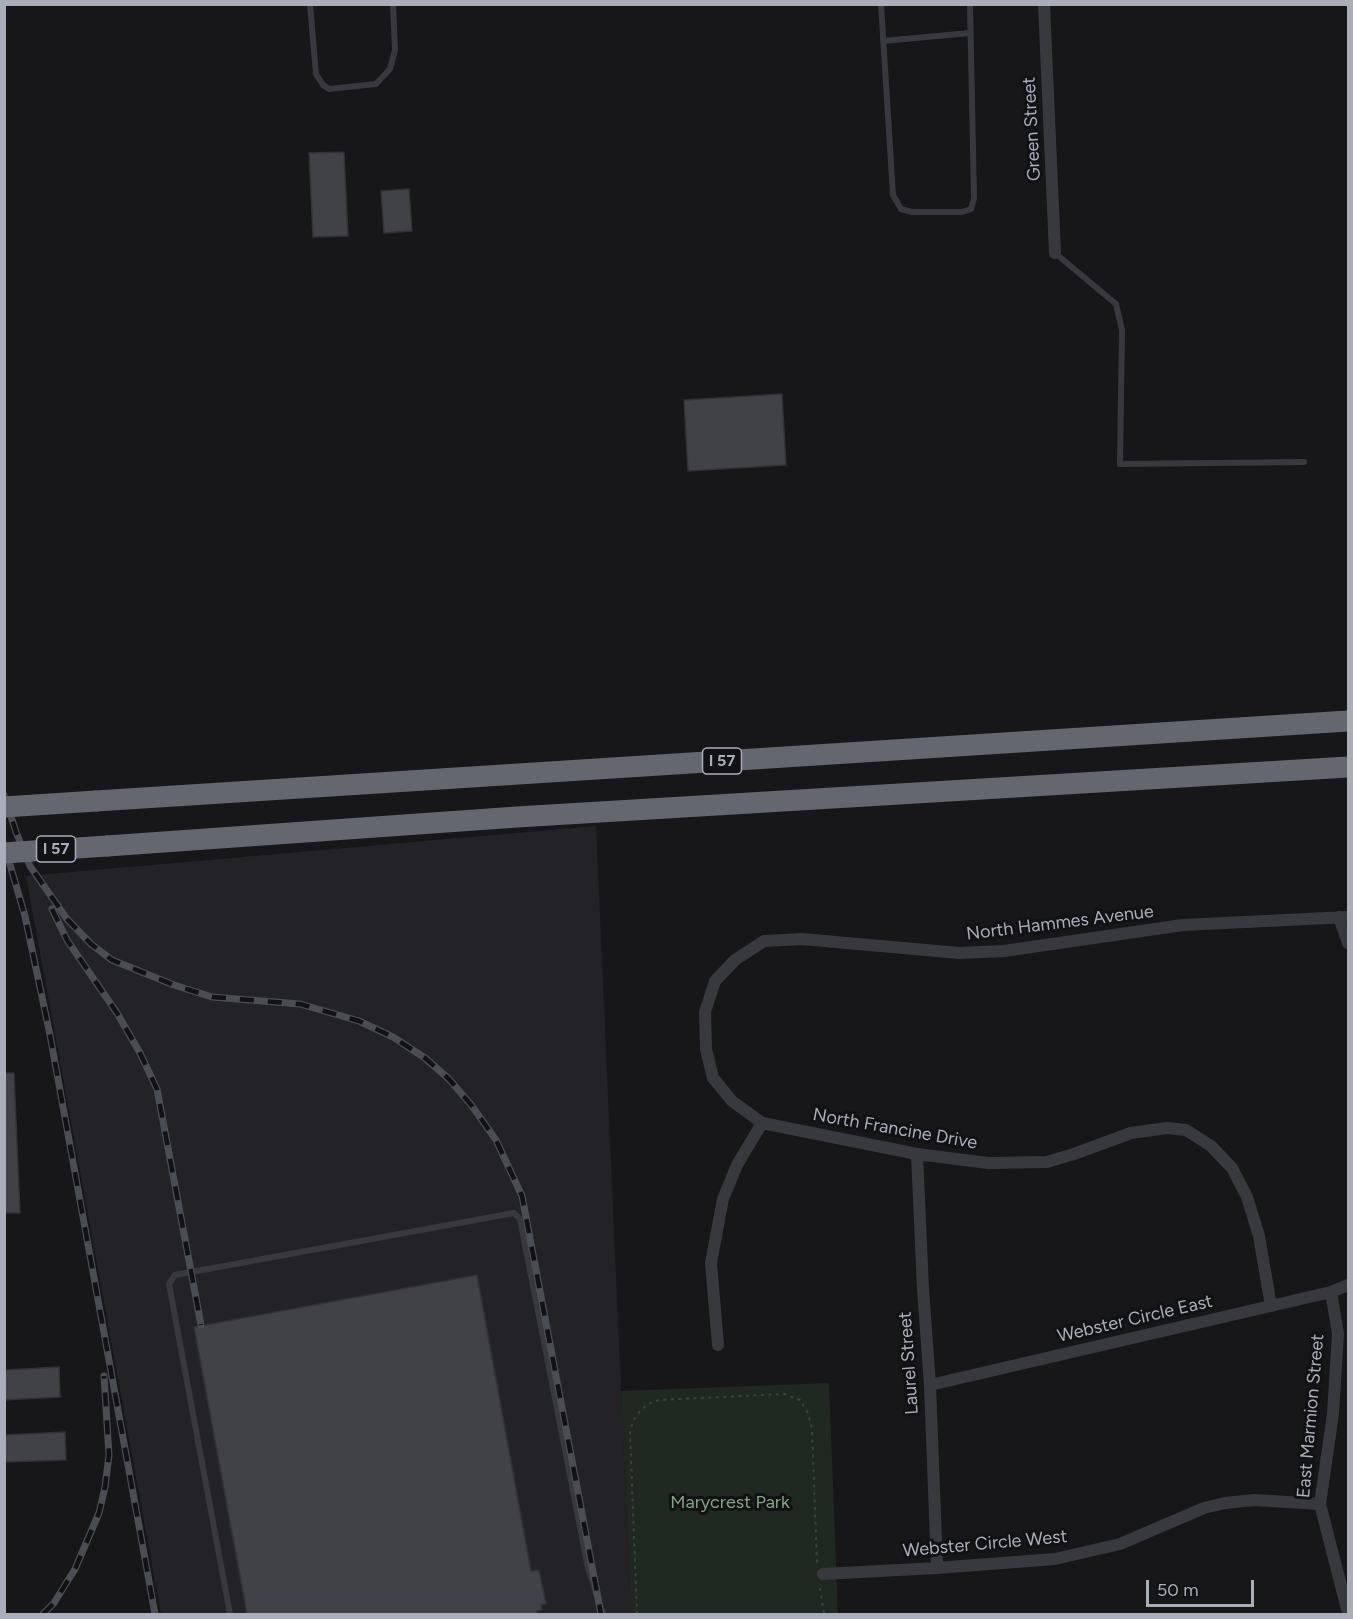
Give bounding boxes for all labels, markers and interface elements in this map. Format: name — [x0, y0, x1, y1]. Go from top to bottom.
street label: Green Street — [1018, 76, 1046, 182]
road number: I 57 — [702, 748, 742, 774]
road number: I 57 — [36, 836, 76, 862]
street label: North Hammes Avenue — [965, 901, 1155, 945]
street label: North Francine Drive — [811, 1104, 979, 1154]
street label: Webster Circle East — [1055, 1291, 1215, 1347]
street label: Laurel Street — [895, 1311, 923, 1415]
street label: East Marmion Street — [1293, 1333, 1329, 1499]
park label: Marycrest Park — [670, 1492, 790, 1514]
street label: Webster Circle West — [902, 1526, 1068, 1562]
scale bar — [1149, 1568, 1257, 1606]
text: 50 m — [1157, 1579, 1199, 1601]

